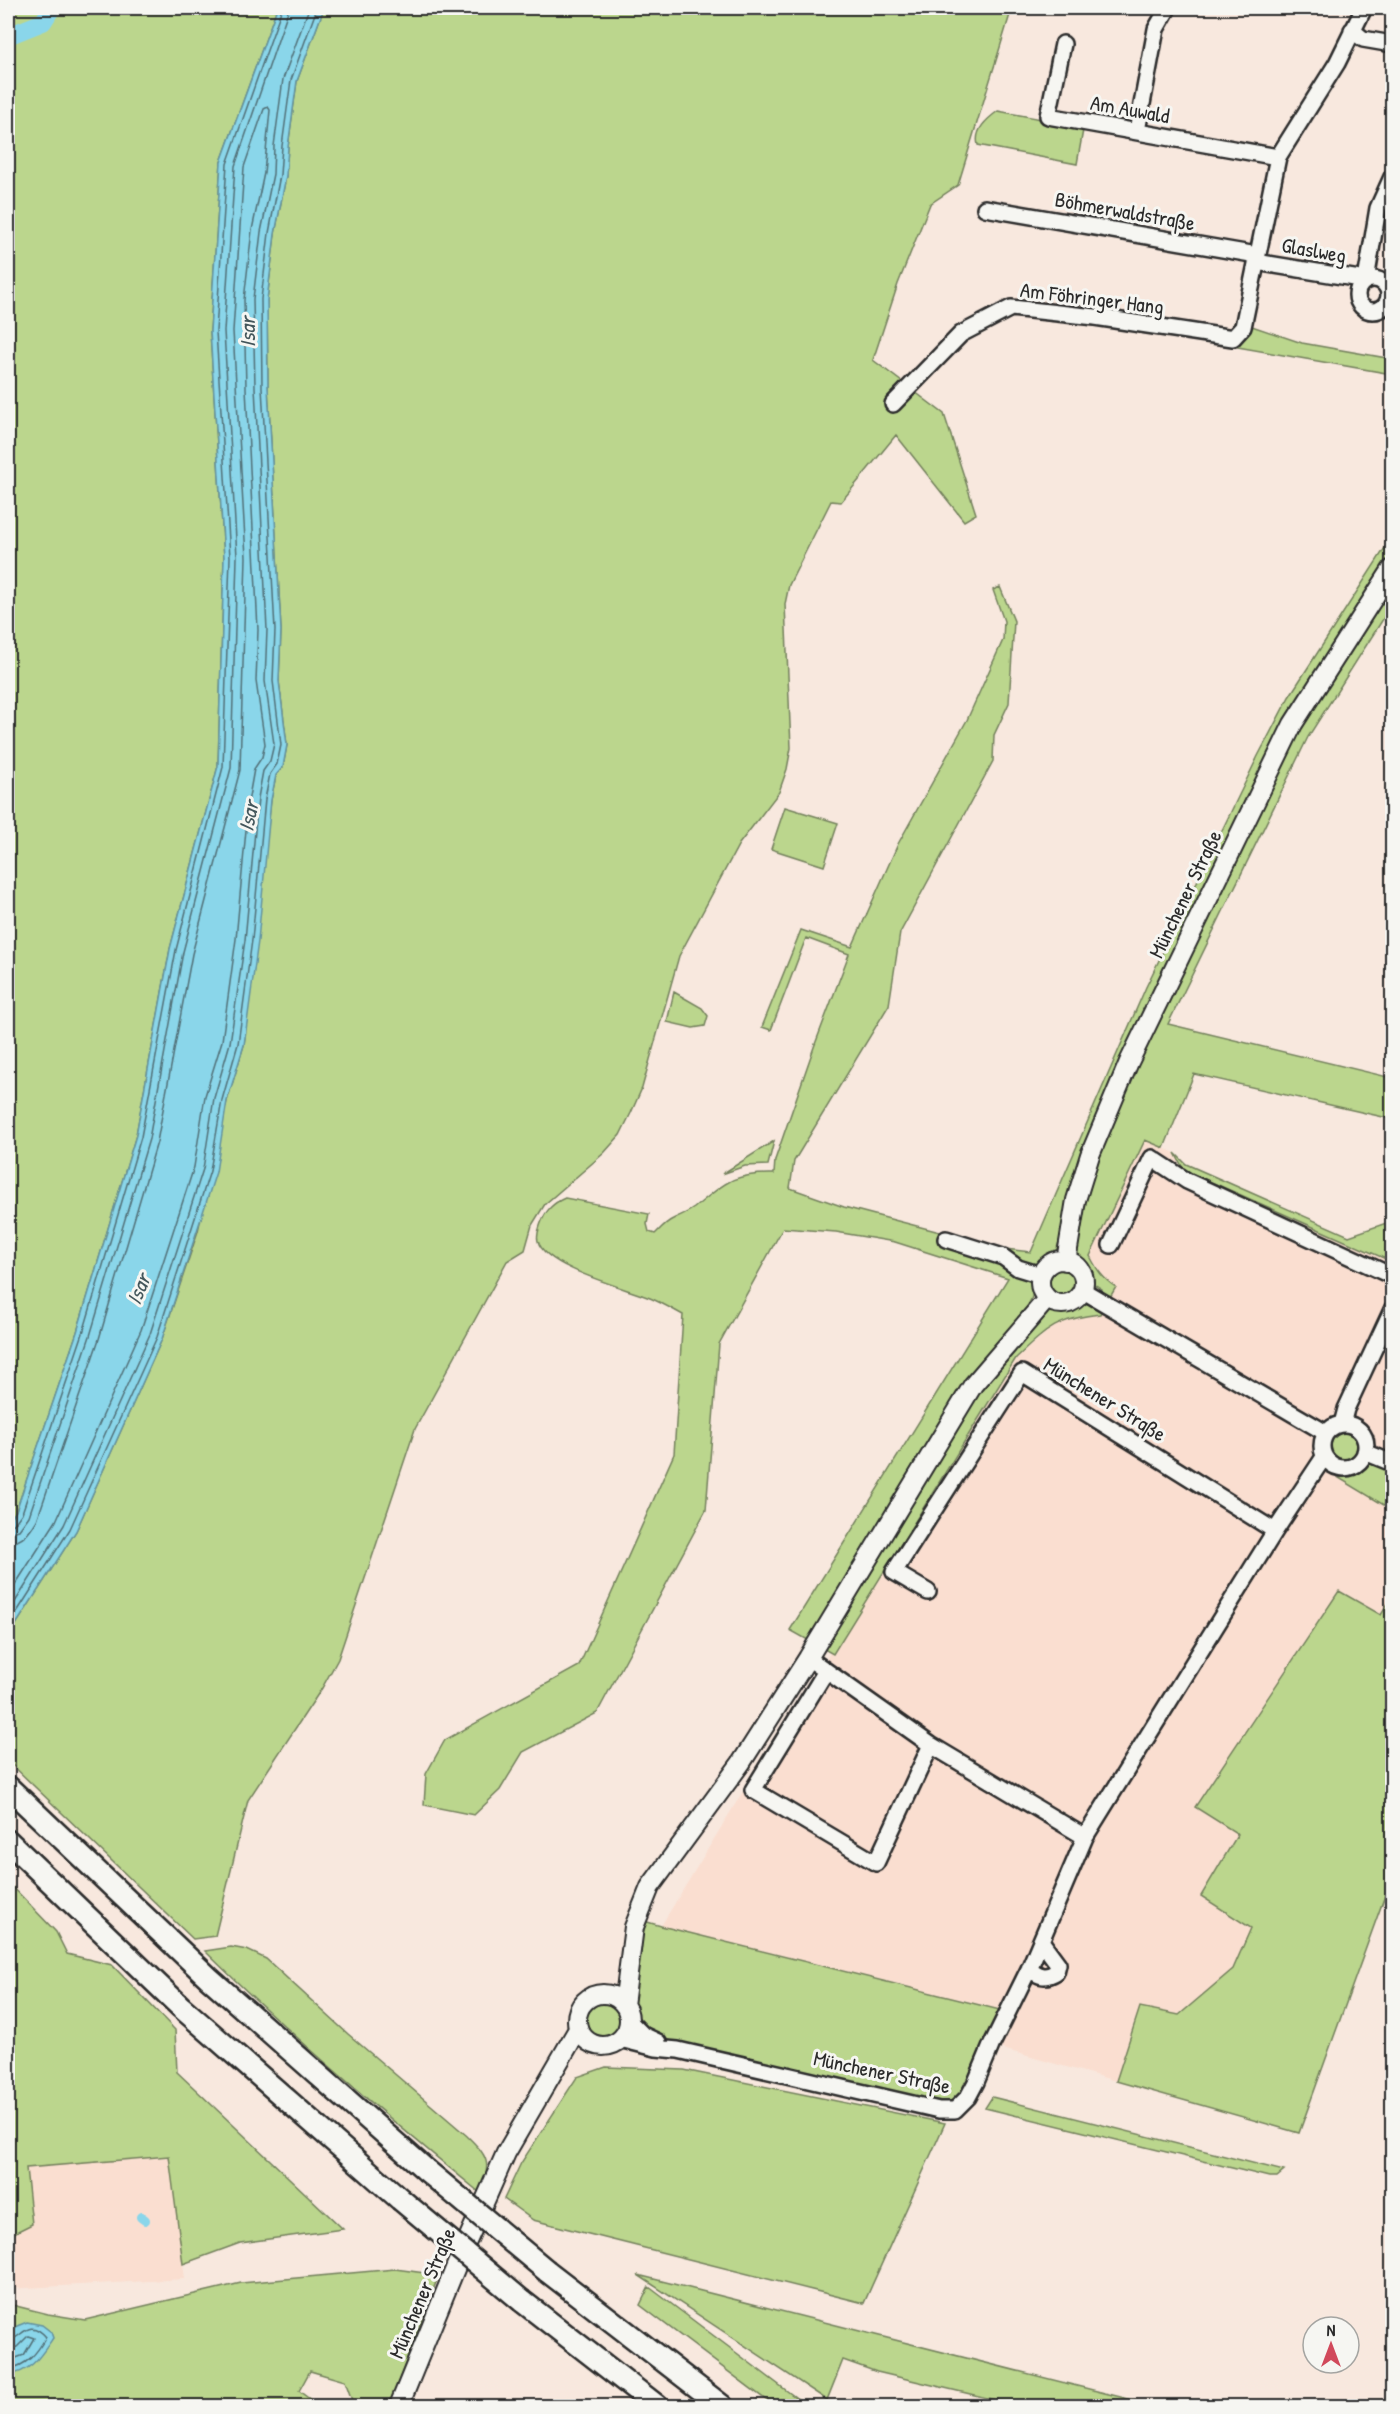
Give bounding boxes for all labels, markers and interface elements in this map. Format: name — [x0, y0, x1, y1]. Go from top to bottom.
street label: Am Auwald — [1088, 88, 1172, 130]
street label: Böhmerwaldstraße — [1053, 184, 1197, 238]
street label: Glaslweg — [1279, 230, 1349, 270]
street label: Am Föhringer Hang — [1019, 275, 1165, 321]
water label: Isar — [232, 314, 262, 348]
water label: Isar — [230, 796, 266, 834]
street label: Münchener Straße — [1141, 825, 1229, 963]
water label: Isar — [118, 1267, 159, 1309]
street label: Münchener Straße — [1038, 1350, 1172, 1448]
street label: Münchener Straße — [811, 2043, 953, 2101]
street label: Münchener Straße — [381, 2223, 463, 2363]
north arrow — [1301, 2315, 1361, 2375]
text: N — [1327, 2319, 1336, 2341]

